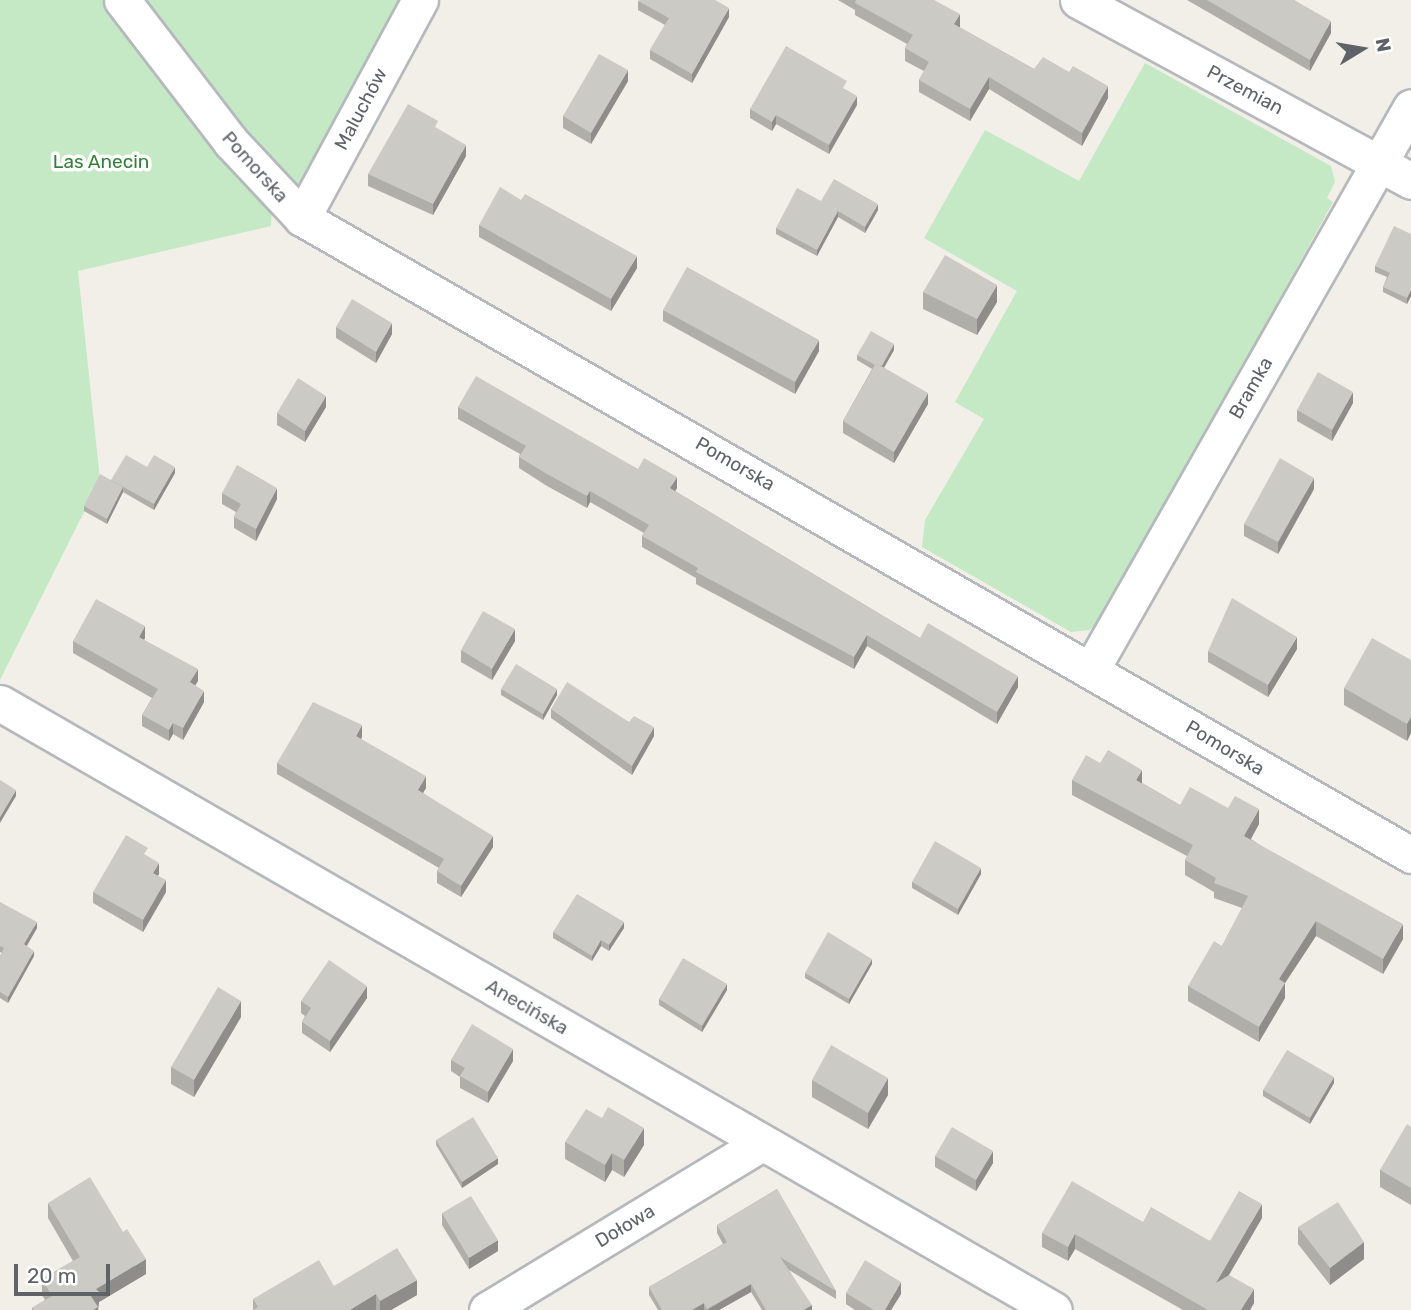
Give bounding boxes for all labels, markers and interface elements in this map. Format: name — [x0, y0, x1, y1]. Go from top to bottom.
north arrow — [1327, 14, 1397, 84]
text: N — [1371, 36, 1396, 54]
street label: Przemian — [1203, 60, 1287, 120]
street label: Maluchów — [330, 64, 392, 154]
street label: Pomorska — [217, 127, 293, 207]
park label: Las Anecin — [52, 151, 150, 173]
street label: Bramka — [1224, 353, 1278, 423]
street label: Pomorska — [691, 432, 779, 496]
street label: Pomorska — [1182, 716, 1268, 780]
street label: Anecińska — [482, 974, 572, 1040]
street label: Dołowa — [591, 1199, 659, 1253]
scale bar — [18, 1250, 114, 1294]
text: 20 m — [27, 1263, 76, 1288]

